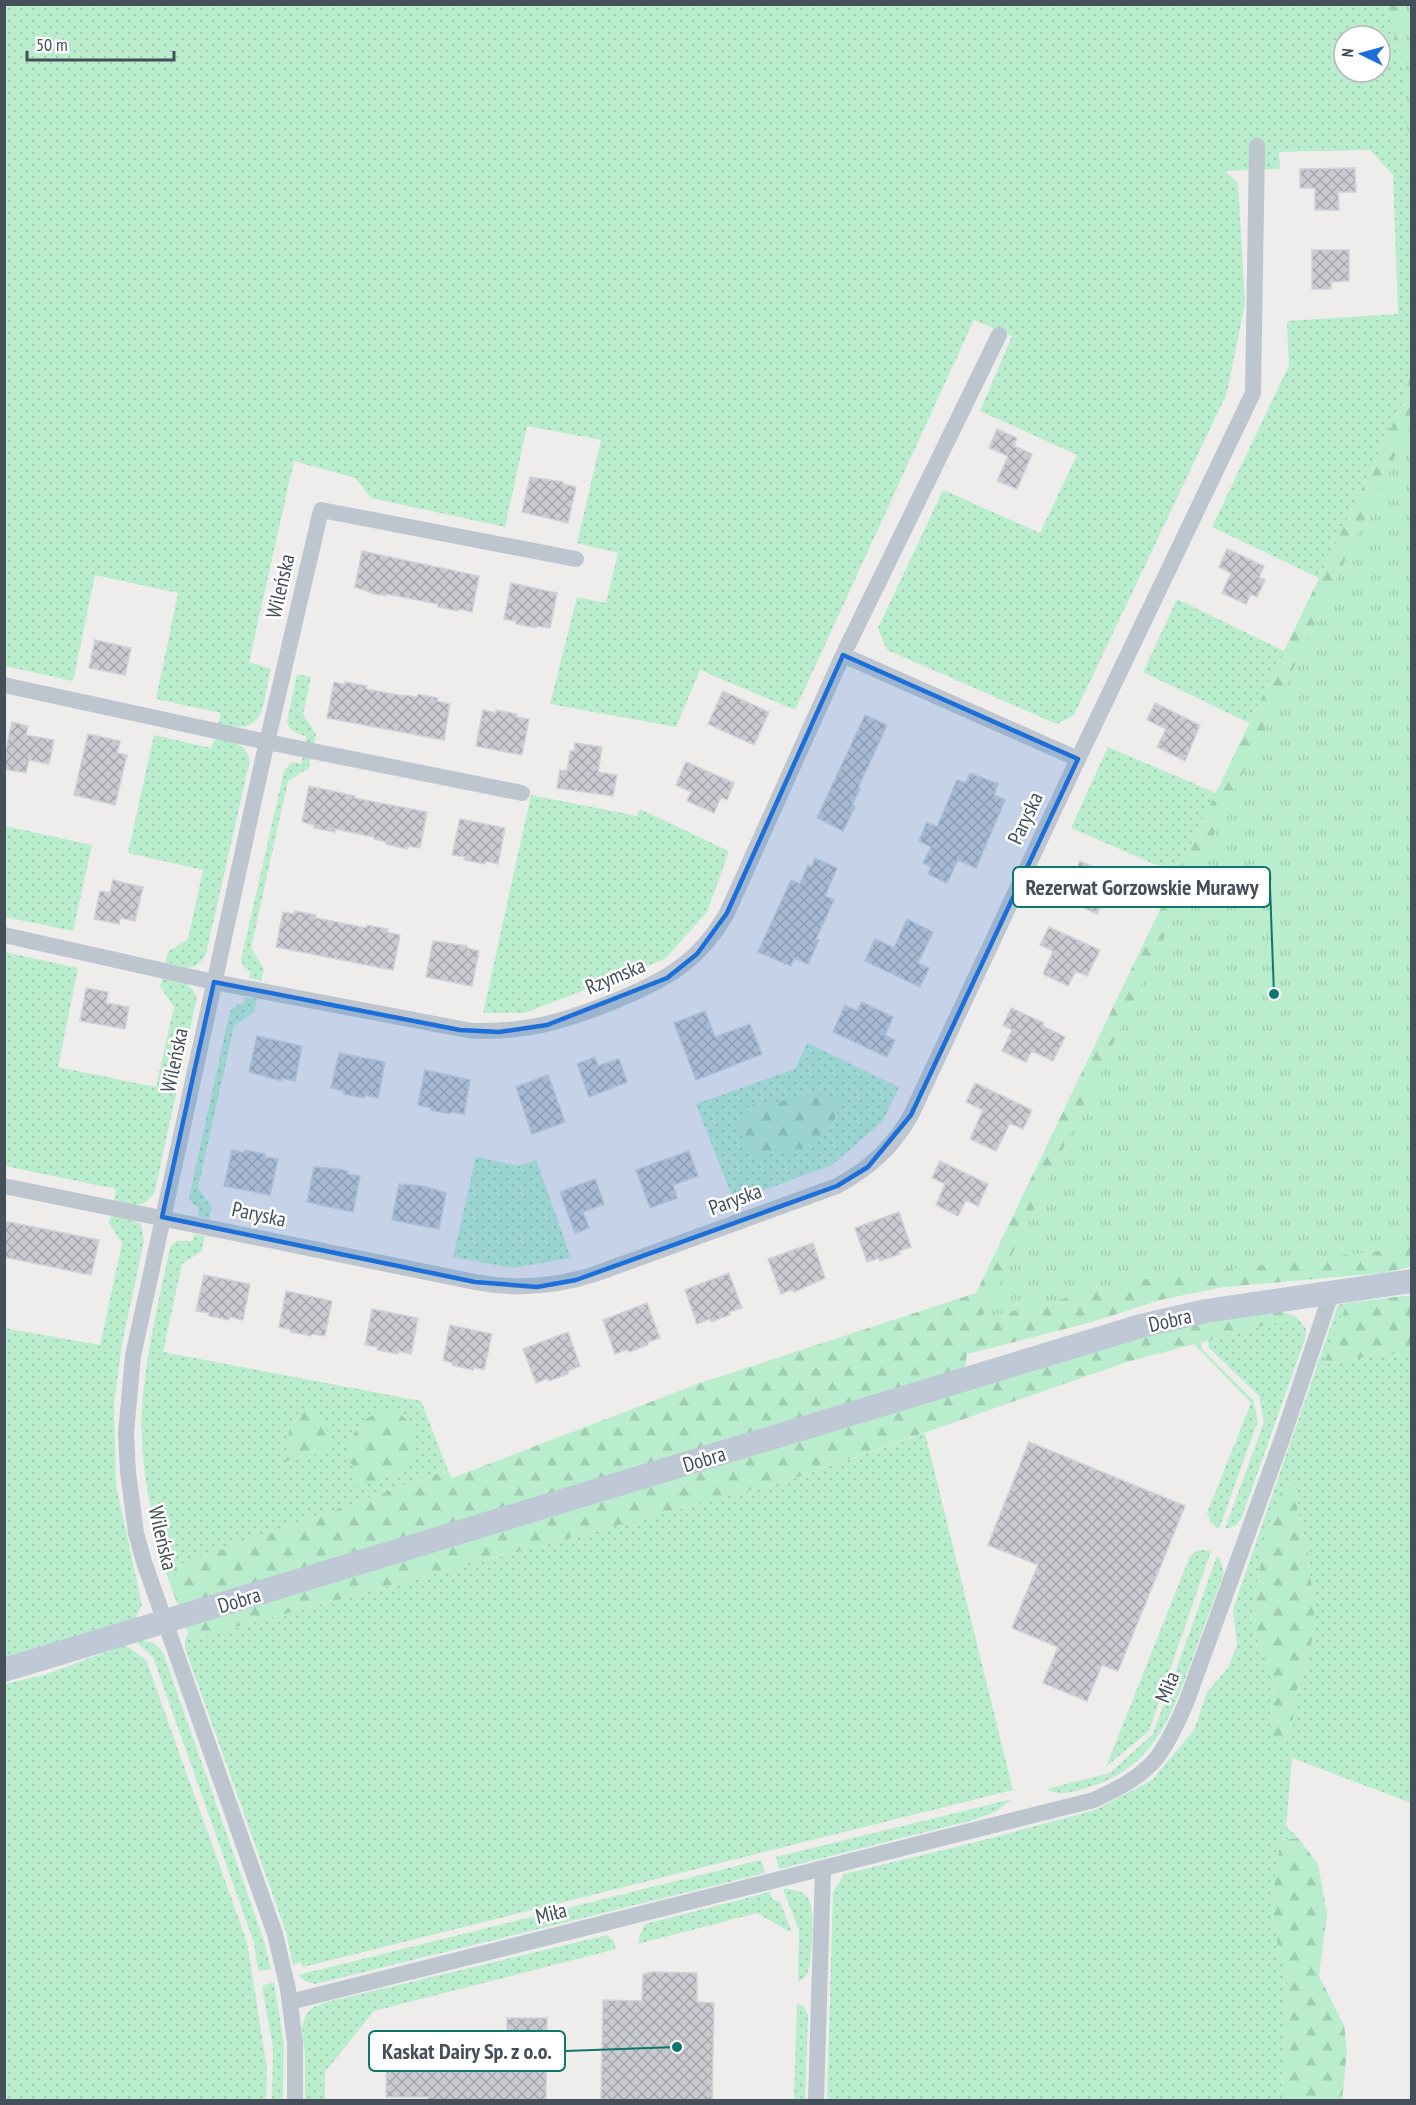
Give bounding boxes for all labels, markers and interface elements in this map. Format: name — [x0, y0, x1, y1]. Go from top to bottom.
scale bar — [27, 24, 174, 62]
north arrow — [1332, 24, 1392, 84]
text: 50 m — [36, 33, 68, 56]
text: N — [1337, 48, 1357, 58]
street label: Wileńska — [260, 551, 300, 621]
street label: Paryska — [1001, 788, 1049, 848]
callout: Rezerwat Gorzowskie Murawy — [1013, 867, 1270, 907]
text: Rezerwat Gorzowskie Murawy — [1025, 873, 1260, 901]
street label: Rzymska — [581, 951, 649, 1001]
street label: Wileńska — [154, 1025, 194, 1095]
street label: Paryska — [705, 1177, 765, 1221]
street label: Paryska — [229, 1195, 289, 1233]
street label: Dobra — [1146, 1302, 1194, 1338]
street label: Dobra — [679, 1440, 729, 1478]
street label: Wileńska — [143, 1503, 183, 1573]
street label: Dobra — [214, 1581, 264, 1619]
street label: Miła — [1149, 1667, 1185, 1707]
street label: Miła — [533, 1896, 569, 1930]
callout: Kaskat Dairy Sp. z o.o. — [369, 2031, 565, 2071]
text: Kaskat Dairy Sp. z o.o. — [382, 2037, 552, 2065]

